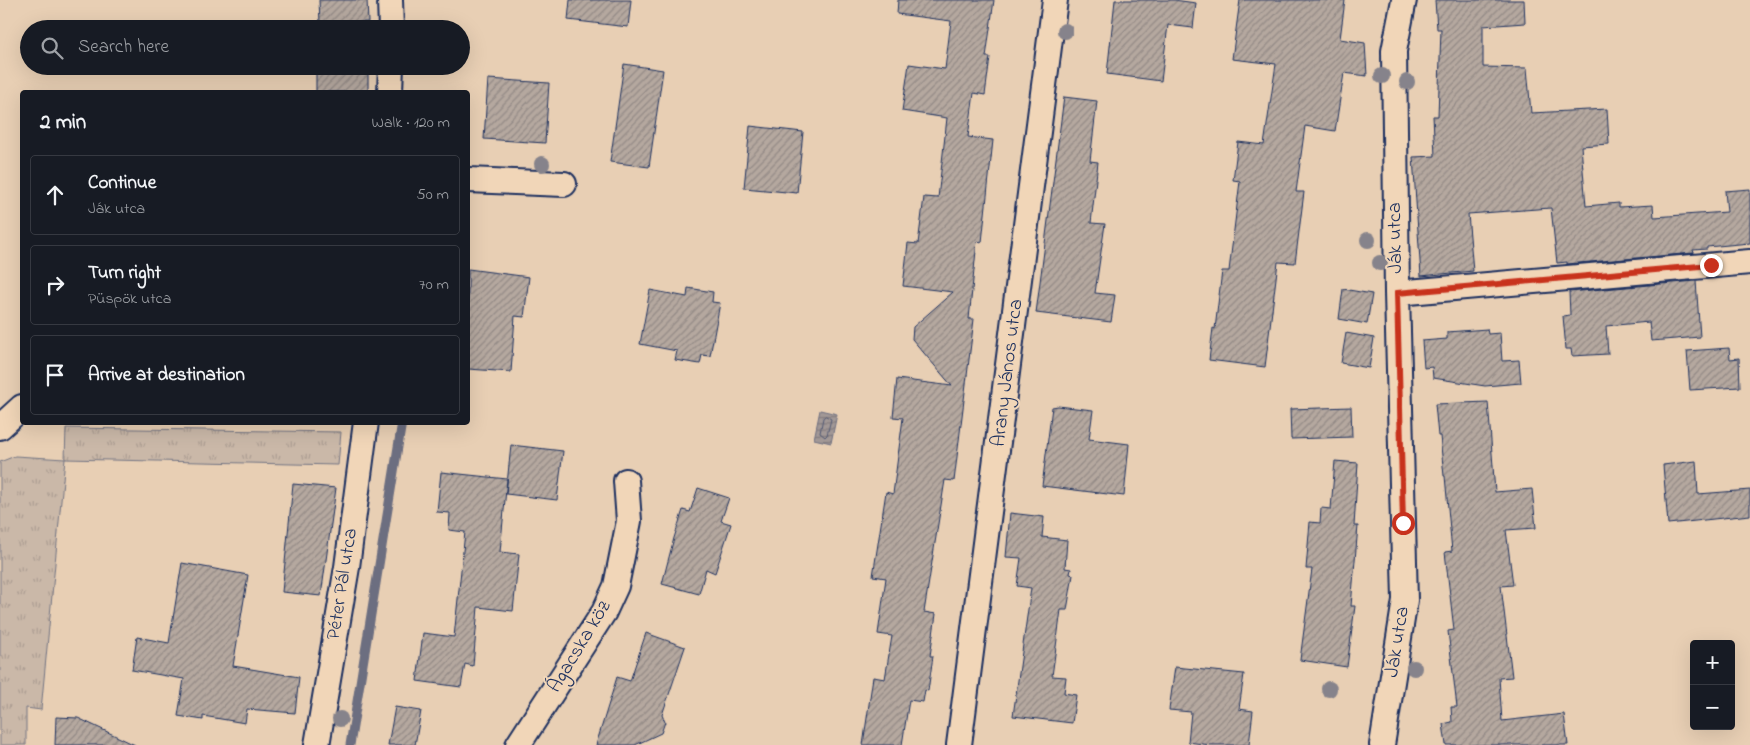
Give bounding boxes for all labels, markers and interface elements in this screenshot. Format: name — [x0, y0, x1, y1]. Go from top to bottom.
search box — [20, 20, 470, 75]
icon: search — [38, 34, 66, 62]
text: Search here — [78, 34, 169, 61]
text: 2 min — [40, 108, 86, 138]
text: Walk · 120 m — [371, 111, 450, 135]
text: Continue — [88, 170, 156, 197]
icon: ahead — [41, 181, 69, 209]
text: 50 m — [417, 183, 449, 207]
text: Ják utca — [88, 197, 145, 221]
street label: Ják utca — [1381, 202, 1411, 274]
route end — [1700, 254, 1723, 277]
text: Turn right — [88, 260, 161, 287]
icon: right — [41, 271, 69, 299]
text: 70 m — [419, 273, 449, 297]
text: Püspök utca — [88, 287, 171, 311]
street label: Arany János utca — [985, 298, 1031, 448]
icon: arrive — [41, 361, 69, 389]
text: Arrive at destination — [88, 362, 245, 389]
route start — [1392, 512, 1415, 535]
street label: Péter Pál utca — [320, 526, 366, 642]
street label: Ágacska köz — [541, 595, 620, 699]
street label: Ják utca — [1378, 604, 1418, 680]
map controls — [1690, 640, 1735, 730]
button: + — [1690, 640, 1735, 685]
button: − — [1690, 685, 1735, 730]

